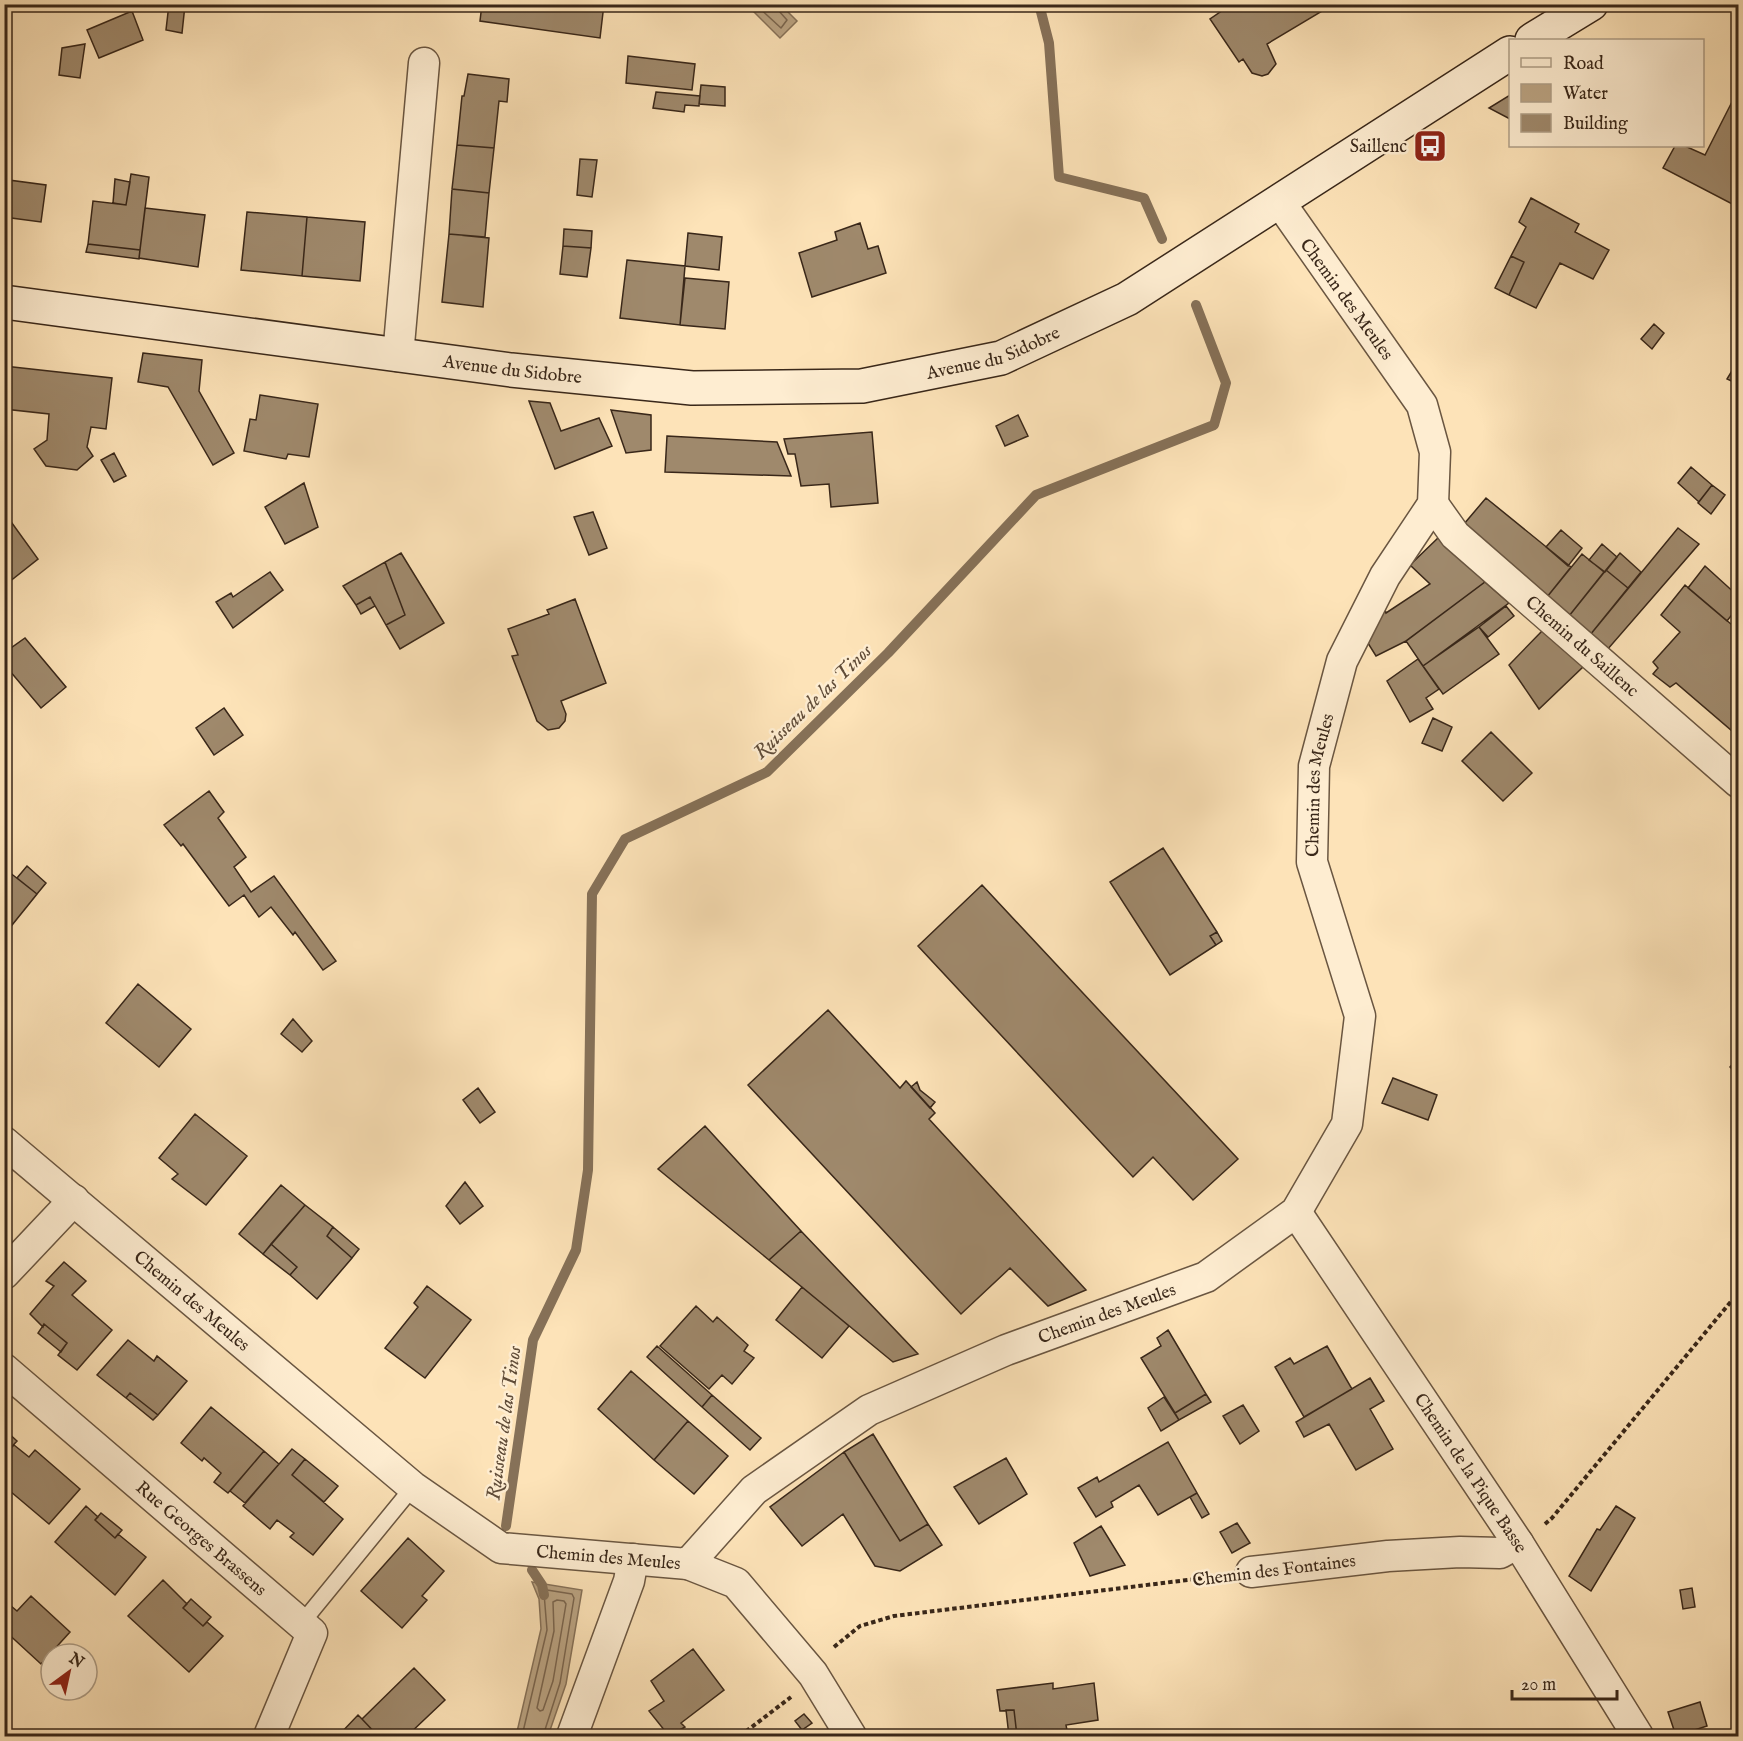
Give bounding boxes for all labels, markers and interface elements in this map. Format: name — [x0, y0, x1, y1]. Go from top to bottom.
legend — [1509, 39, 1704, 147]
text: Road — [1563, 53, 1604, 76]
text: Water — [1563, 83, 1608, 106]
text: Building — [1563, 113, 1628, 136]
bus stop icon: Saillenc — [1412, 128, 1448, 164]
place label: Saillenc — [1350, 136, 1407, 159]
street label: Chemin des Meules — [1294, 235, 1398, 365]
street label: Avenue du Sidobre — [924, 322, 1064, 386]
street label: Avenue du Sidobre — [441, 351, 583, 390]
street label: Chemin du Saillenc — [1520, 592, 1643, 703]
water label: Ruisseau de las Tinos — [749, 639, 878, 765]
street label: Chemin des Meules — [1302, 711, 1340, 857]
street label: Chemin des Meules — [128, 1246, 254, 1357]
street label: Chemin des Meules — [1035, 1279, 1179, 1350]
water label: Ruisseau de las Tinos — [481, 1344, 528, 1502]
street label: Chemin de la Pique Basse — [1408, 1389, 1531, 1558]
street label: Rue Georges Brassens — [130, 1477, 271, 1602]
street label: Chemin des Meules — [535, 1541, 682, 1576]
street label: Chemin des Fontaines — [1191, 1550, 1357, 1593]
north arrow — [39, 1642, 99, 1702]
text: N — [64, 1648, 87, 1673]
scale bar — [1512, 1663, 1617, 1701]
text: 20 m — [1521, 1674, 1556, 1697]

